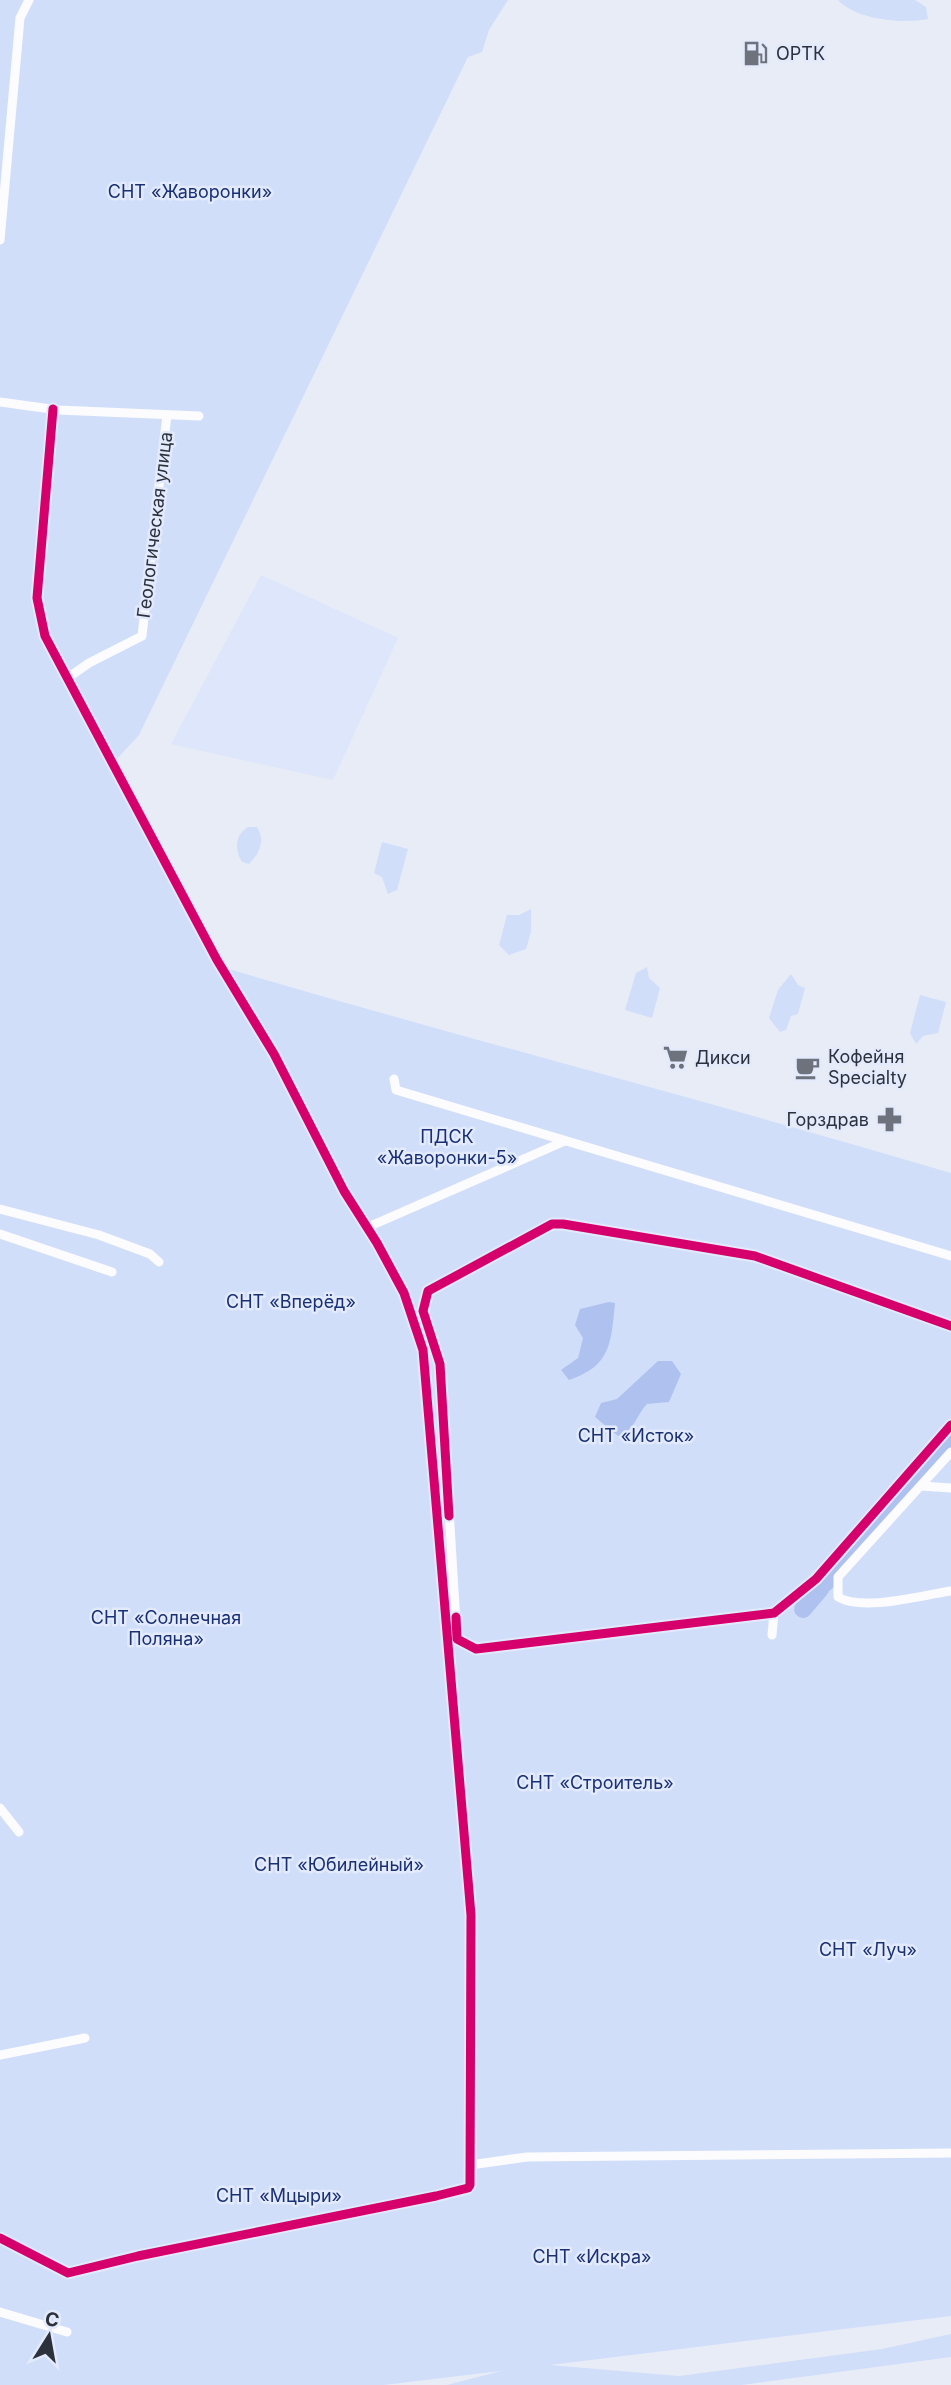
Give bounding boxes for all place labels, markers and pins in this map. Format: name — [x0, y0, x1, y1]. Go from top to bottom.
fuel station icon: ОРТК — [742, 40, 770, 68]
place label: ОРТК — [776, 43, 825, 64]
supermarket icon: Дикси — [661, 1044, 689, 1072]
place label: Кофейня Specialty — [828, 1046, 907, 1088]
place label: Дикси — [695, 1047, 751, 1068]
cafe icon: Кофейня Specialty — [794, 1053, 822, 1081]
pharmacy icon: Горздрав — [875, 1106, 903, 1134]
place label: Горздрав — [787, 1109, 869, 1130]

